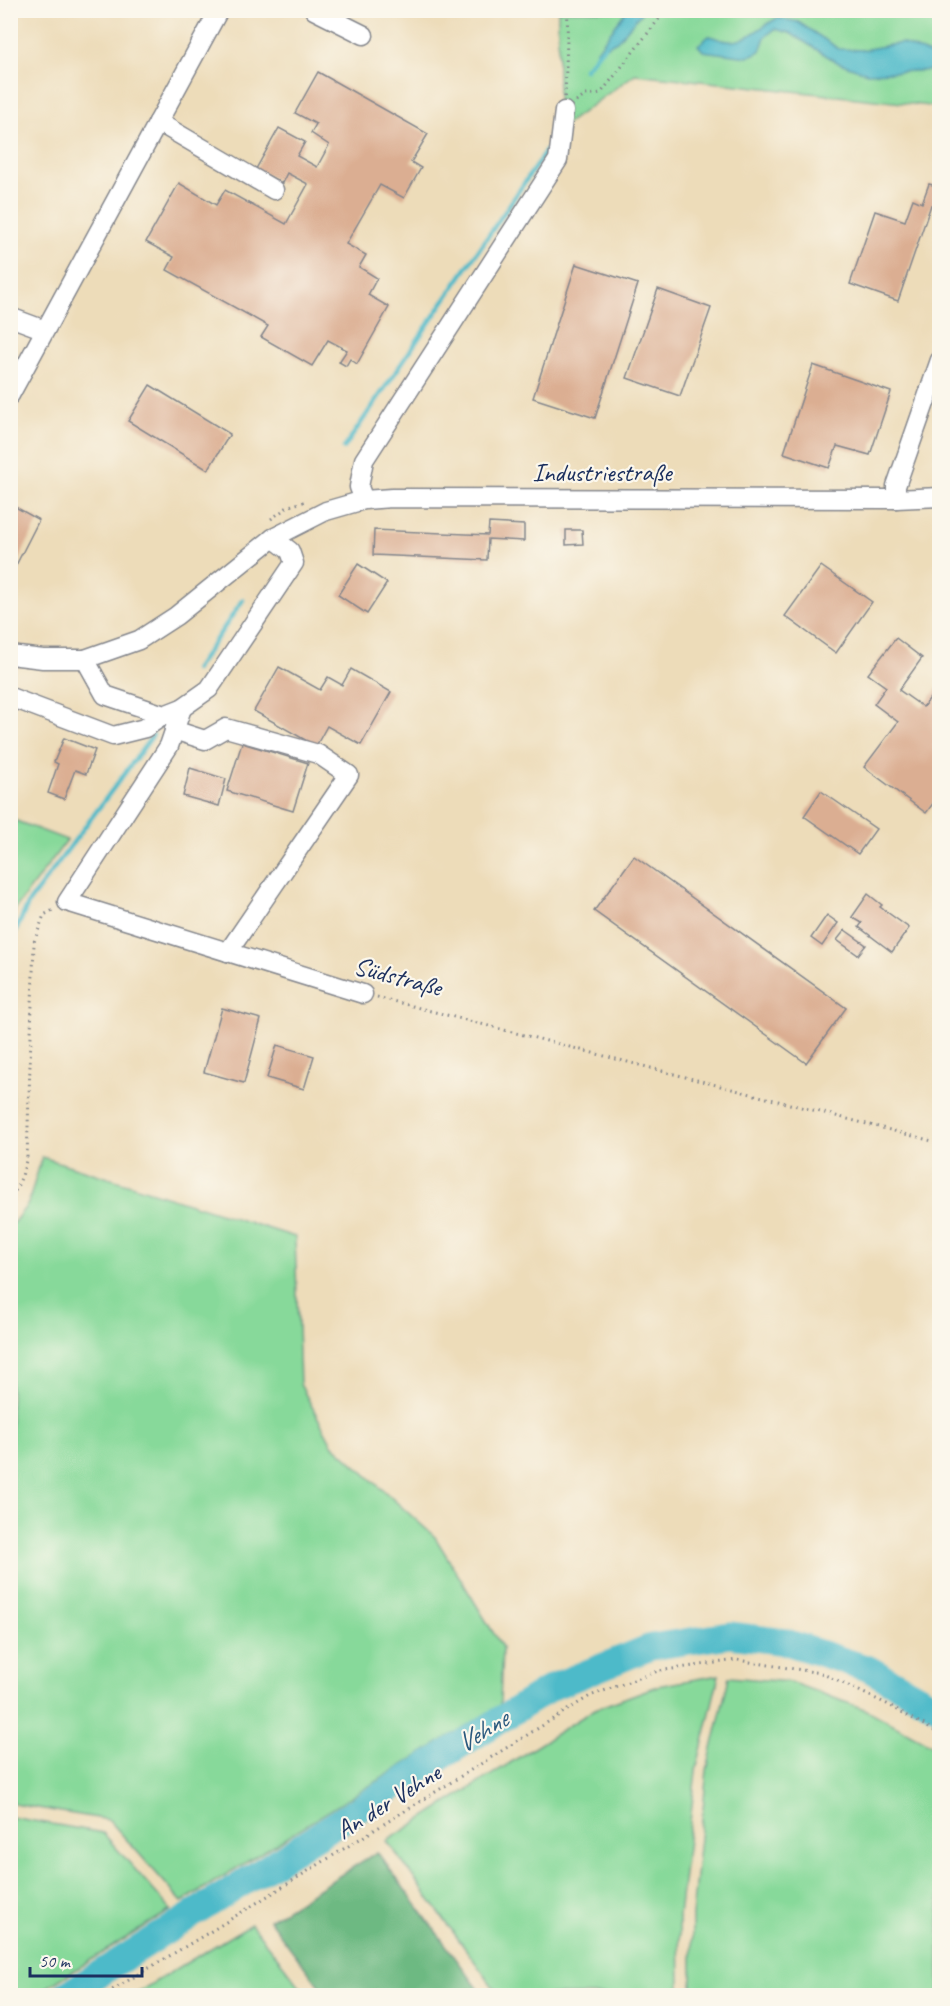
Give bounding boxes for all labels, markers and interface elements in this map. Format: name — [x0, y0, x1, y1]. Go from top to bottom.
street label: Industriestraße — [533, 456, 674, 489]
street label: Südstraße — [350, 949, 448, 1005]
water label: Vehne — [450, 1700, 518, 1760]
street label: An der Vehne — [330, 1755, 448, 1847]
scale bar — [30, 1940, 142, 1978]
text: 50 m — [39, 1950, 72, 1972]

